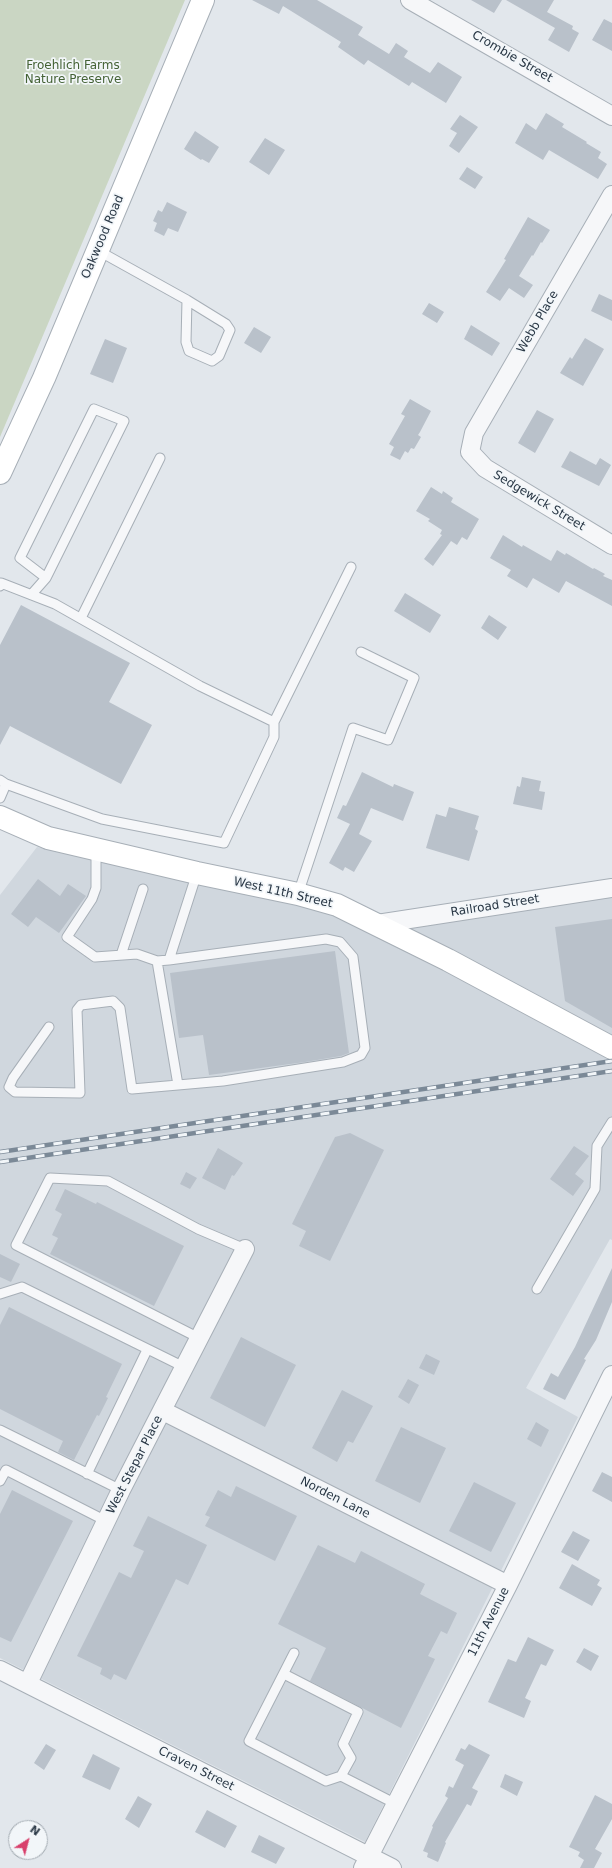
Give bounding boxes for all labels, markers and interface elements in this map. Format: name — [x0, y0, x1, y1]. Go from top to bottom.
street label: Crombie Street — [469, 28, 555, 86]
park label: Froehlich Farms Nature Preserve — [25, 59, 121, 87]
street label: Oakwood Road — [79, 193, 127, 281]
street label: Webb Place — [514, 288, 562, 356]
street label: Sedgewick Street — [490, 468, 588, 534]
street label: West 11th Street — [232, 875, 334, 911]
street label: Railroad Street — [450, 892, 540, 920]
street label: West Stepar Place — [104, 1413, 166, 1517]
street label: Norden Lane — [298, 1474, 372, 1522]
street label: 11th Avenue — [465, 1585, 513, 1659]
street label: Craven Street — [156, 1744, 236, 1794]
north arrow — [8, 1820, 48, 1860]
text: N — [27, 1823, 42, 1839]

